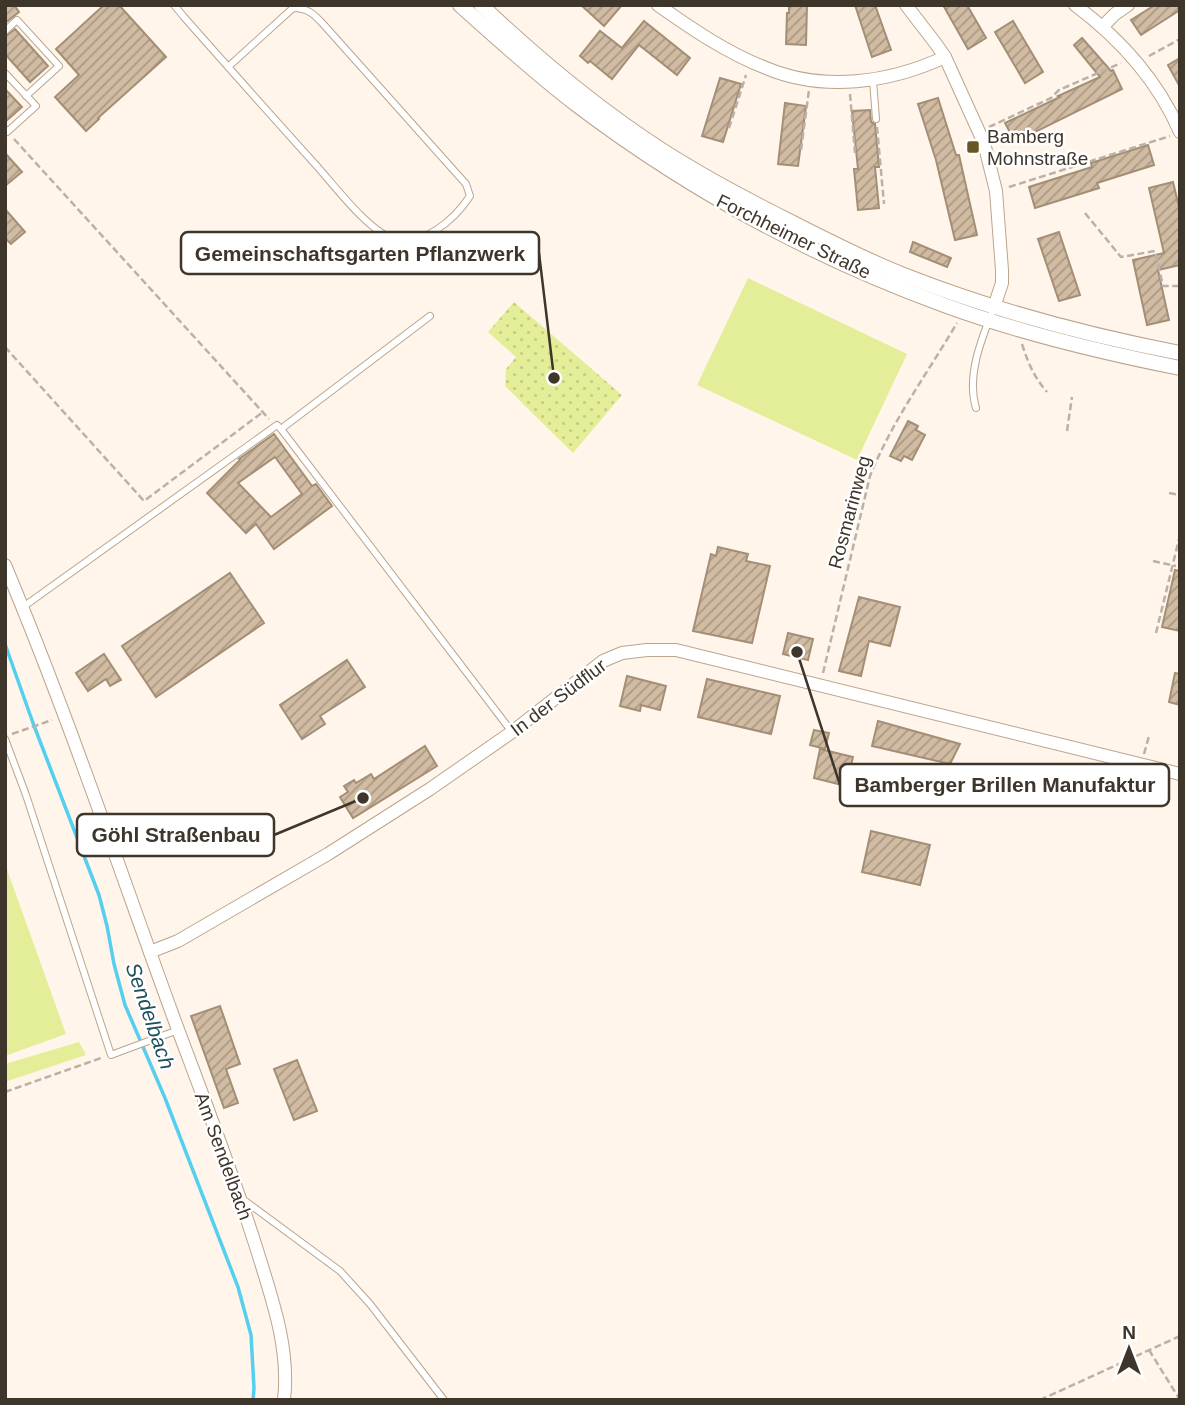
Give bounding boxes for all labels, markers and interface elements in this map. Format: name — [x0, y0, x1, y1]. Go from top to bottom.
place label: Bamberg Mohnstraße — [987, 126, 1088, 169]
marker: Bamberg Mohnstraße — [965, 139, 981, 155]
street label: Forchheimer Straße — [713, 190, 874, 283]
callout: Gemeinschaftsgarten Pflanzwerk — [181, 232, 539, 274]
text: Gemeinschaftsgarten Pflanzwerk — [195, 242, 525, 265]
street label: Rosmarinweg — [824, 453, 875, 571]
street label: In der Südflur — [506, 654, 611, 740]
callout: Bamberger Brillen Manufaktur — [840, 764, 1169, 806]
text: Bamberger Brillen Manufaktur — [854, 773, 1156, 796]
callout: Göhl Straßenbau — [77, 814, 274, 856]
text: Göhl Straßenbau — [91, 823, 261, 846]
water label: Sendelbach — [122, 960, 179, 1072]
street label: Am Sendelbach — [191, 1090, 256, 1223]
north arrow — [1094, 1314, 1164, 1384]
text: N — [1122, 1322, 1136, 1343]

